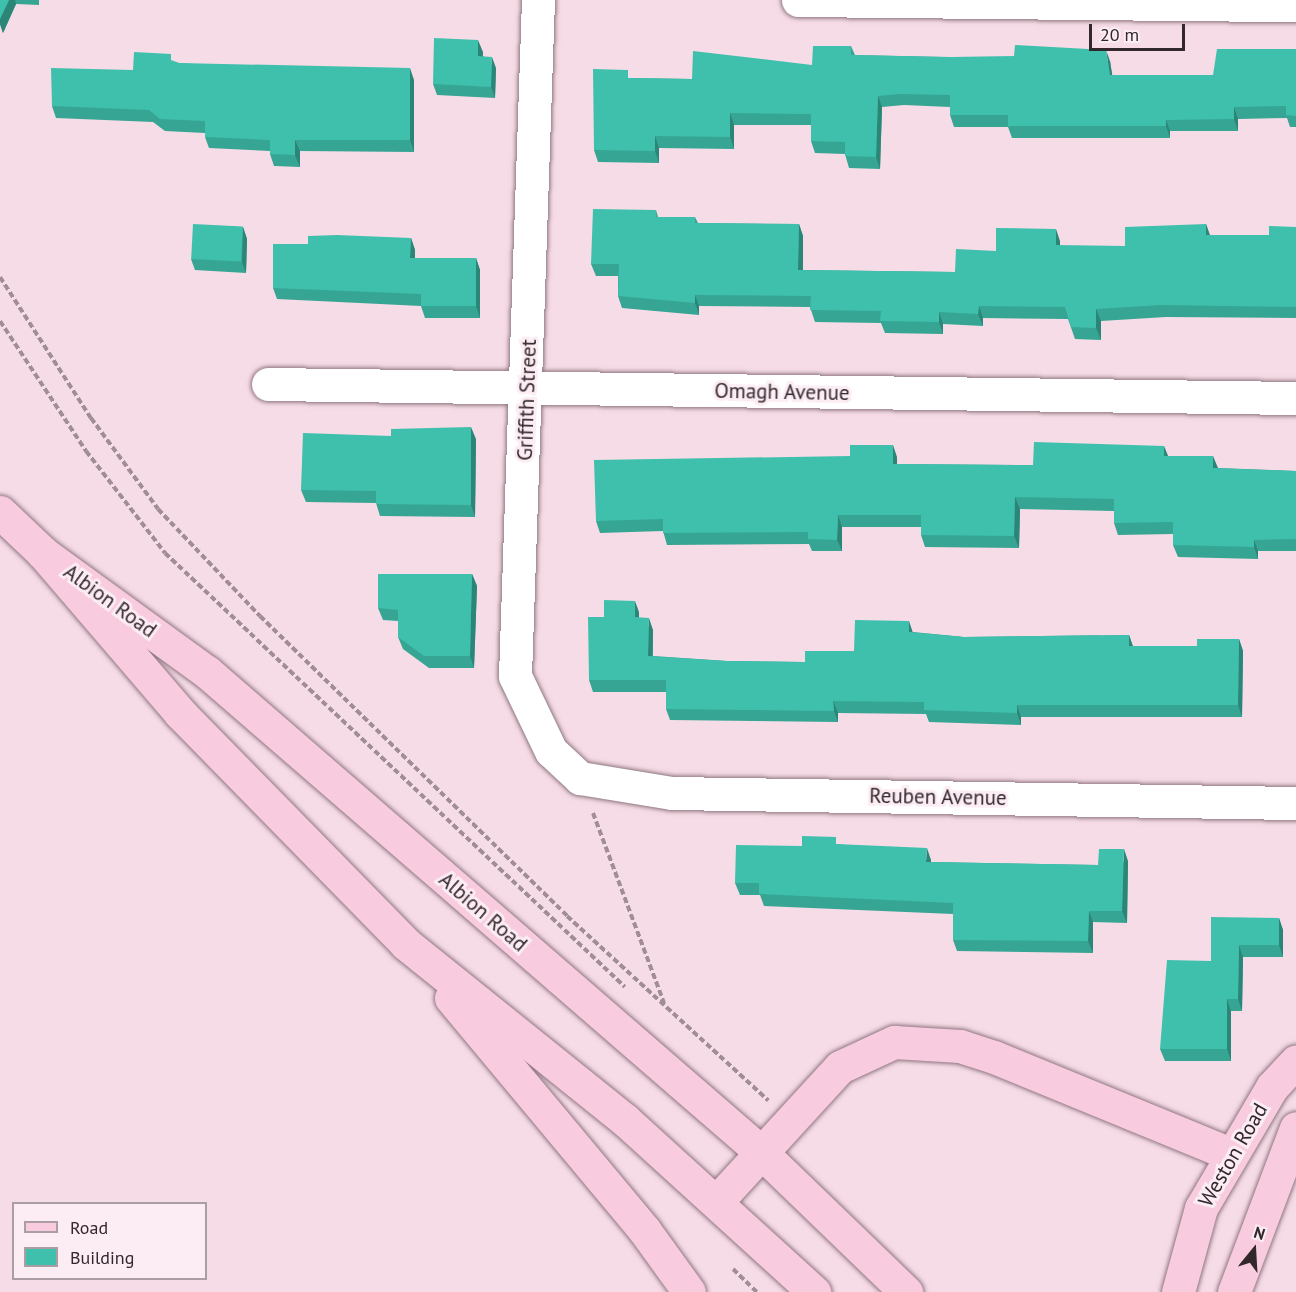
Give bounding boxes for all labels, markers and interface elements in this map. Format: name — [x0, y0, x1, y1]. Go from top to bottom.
scale bar — [1092, 12, 1188, 50]
text: 20 m — [1100, 23, 1139, 46]
street label: Griffith Street — [512, 339, 542, 461]
street label: Omagh Avenue — [714, 378, 850, 406]
street label: Albion Road — [59, 559, 161, 643]
street label: Reuben Avenue — [869, 783, 1007, 811]
street label: Albion Road — [434, 867, 532, 957]
street label: Weston Road — [1193, 1099, 1273, 1211]
legend — [12, 1202, 207, 1280]
text: Road — [70, 1216, 108, 1239]
north arrow — [1224, 1220, 1284, 1280]
text: N — [1251, 1222, 1268, 1244]
text: Building — [70, 1246, 134, 1269]

